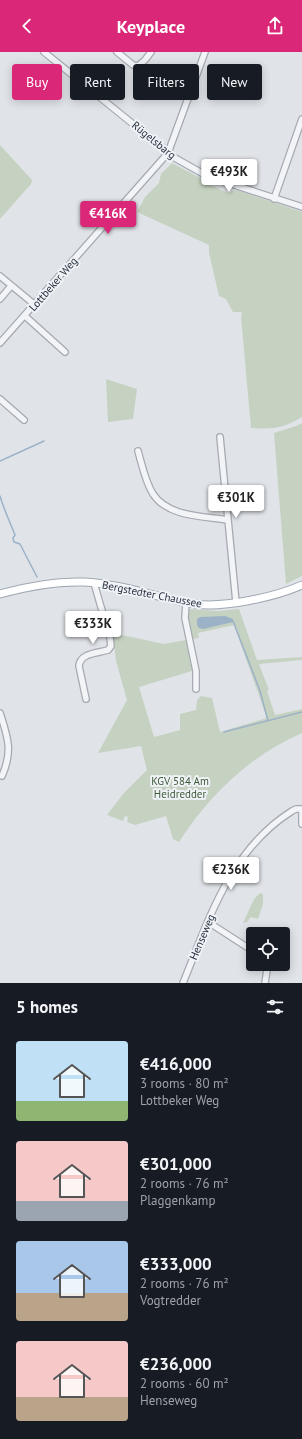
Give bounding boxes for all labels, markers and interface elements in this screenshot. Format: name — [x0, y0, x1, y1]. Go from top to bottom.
icon: back — [16, 15, 38, 37]
text: Keyplace — [117, 15, 185, 38]
icon: share — [264, 15, 286, 37]
chip: Buy — [12, 64, 62, 100]
chip: Rent — [70, 64, 125, 100]
chip: Filters — [133, 64, 199, 100]
chip: New — [207, 64, 262, 100]
street label: Rügelsbarg — [129, 118, 179, 162]
pin: €493K — [201, 159, 257, 193]
text: €493K — [210, 163, 248, 180]
pin: €416K — [80, 201, 136, 235]
text: €416K — [89, 205, 127, 222]
street label: Lottbeker Weg — [26, 254, 80, 314]
pin: €301K — [208, 485, 264, 519]
text: €301K — [217, 489, 255, 506]
street label: Bergstedter Chaussee — [101, 577, 203, 611]
pin: €333K — [65, 611, 121, 645]
text: €333K — [74, 615, 112, 632]
park label: KGV 584 Am Heidredder — [151, 774, 209, 801]
pin: €236K — [203, 857, 259, 891]
text: €236K — [212, 861, 250, 878]
street label: Henseweg — [186, 912, 218, 962]
map controls — [246, 927, 290, 971]
button: locate — [246, 927, 290, 971]
text: 5 homes — [16, 996, 78, 1018]
icon: filters — [264, 996, 286, 1018]
text: €416,000 — [140, 1053, 212, 1075]
icon: home — [48, 1057, 96, 1105]
text: 3 rooms · 80 m² — [140, 1075, 229, 1092]
text: Lottbeker Weg — [140, 1092, 219, 1109]
text: €301,000 — [140, 1153, 212, 1175]
icon: home — [48, 1157, 96, 1205]
text: 2 rooms · 76 m² — [140, 1175, 229, 1192]
text: Plaggenkamp — [140, 1192, 215, 1209]
text: €333,000 — [140, 1253, 212, 1275]
icon: home — [48, 1257, 96, 1305]
text: 2 rooms · 76 m² — [140, 1275, 229, 1292]
text: Vogtredder — [140, 1292, 201, 1309]
text: €236,000 — [140, 1353, 212, 1375]
icon: home — [48, 1357, 96, 1405]
text: 2 rooms · 60 m² — [140, 1375, 229, 1392]
text: Henseweg — [140, 1392, 197, 1409]

